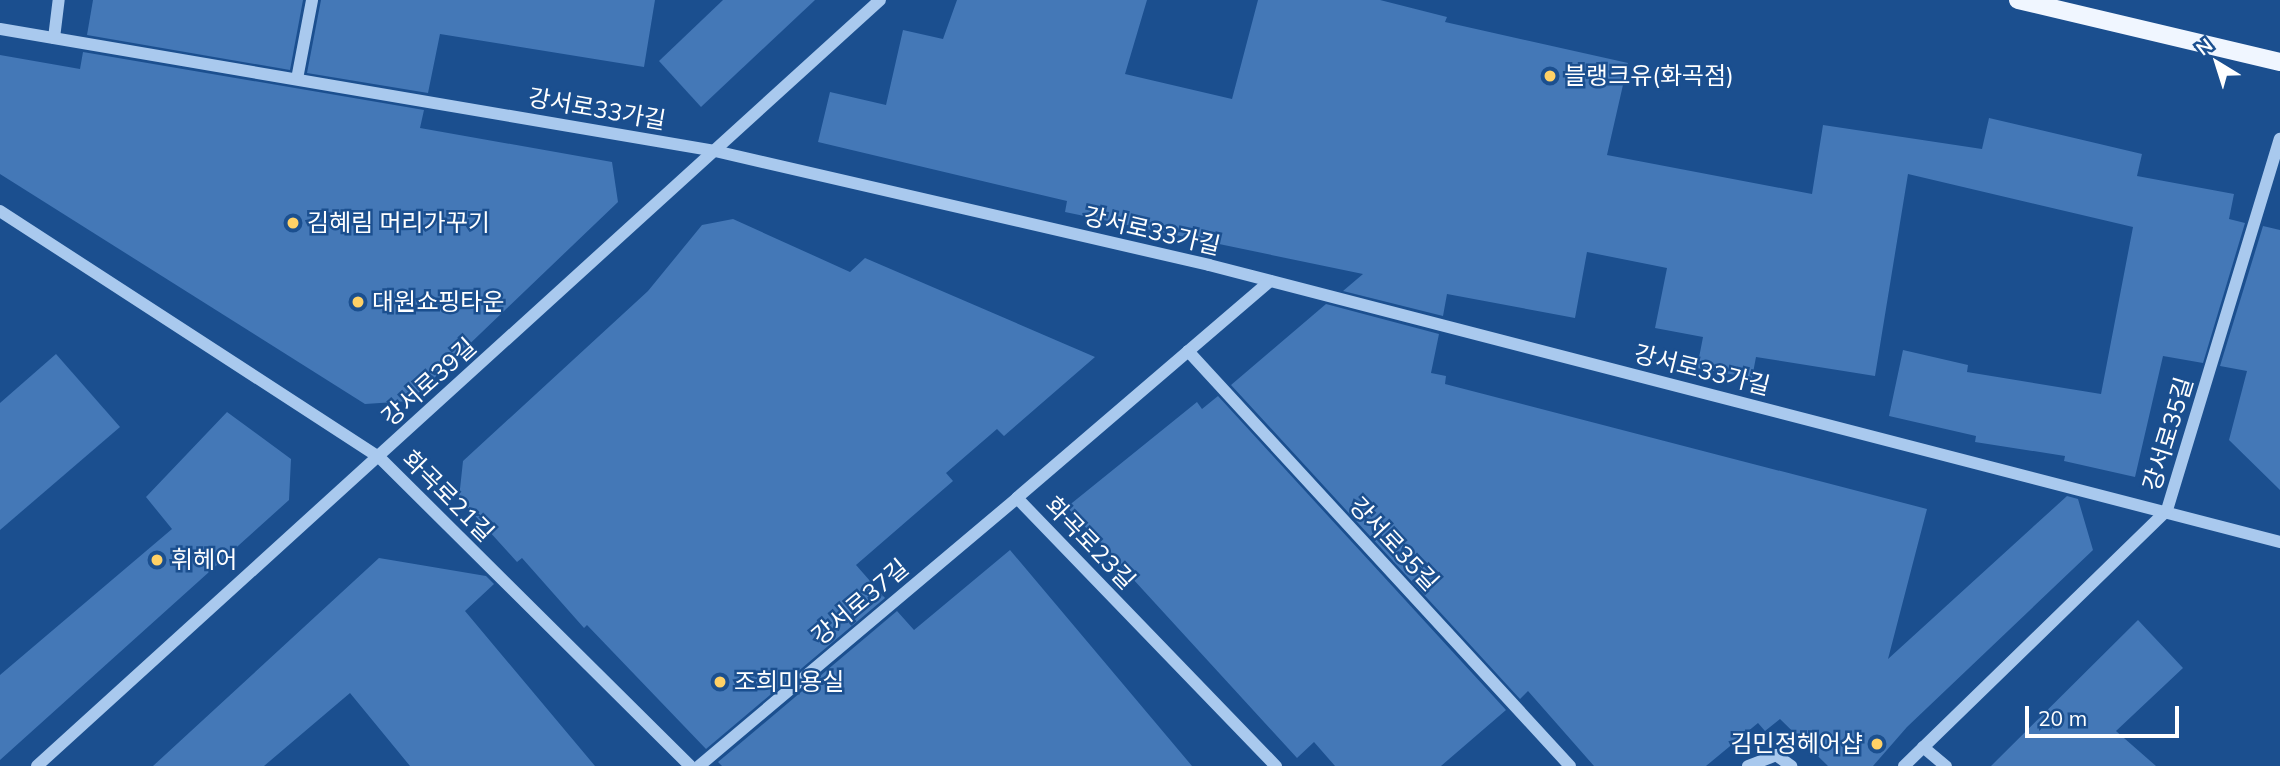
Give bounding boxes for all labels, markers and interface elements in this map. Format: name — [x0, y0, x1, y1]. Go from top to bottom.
north arrow — [2182, 28, 2252, 98]
text: N — [2191, 33, 2217, 60]
place label: 블랭크유(화곡점) — [1564, 62, 1734, 90]
marker: 블랭크유(화곡점) — [1542, 68, 1558, 84]
street label: 강서로33가길 — [526, 83, 668, 135]
street label: 강서로33가길 — [1081, 201, 1223, 261]
place label: 김혜림 머리가꾸기 — [307, 209, 490, 237]
marker: 김혜림 머리가꾸기 — [285, 215, 301, 231]
place label: 대원쇼핑타운 — [372, 288, 504, 316]
marker: 대원쇼핑타운 — [350, 294, 366, 310]
street label: 강서로39길 — [376, 332, 482, 432]
street label: 강서로33가길 — [1631, 339, 1773, 401]
street label: 강서로35길 — [2137, 374, 2199, 494]
street label: 화곡로21길 — [396, 444, 500, 548]
street label: 화곡로23길 — [1039, 491, 1141, 595]
street label: 강서로35길 — [1344, 491, 1444, 597]
place label: 휘헤어 — [171, 546, 237, 574]
marker: 휘헤어 — [149, 552, 165, 568]
street label: 강서로37길 — [806, 553, 914, 651]
place label: 조희미용실 — [734, 668, 844, 696]
marker: 조희미용실 — [712, 674, 728, 690]
scale bar — [2028, 692, 2182, 736]
text: 20 m — [2038, 705, 2087, 731]
place label: 김민정헤어샵 — [1731, 730, 1863, 758]
marker: 김민정헤어샵 — [1869, 736, 1885, 752]

